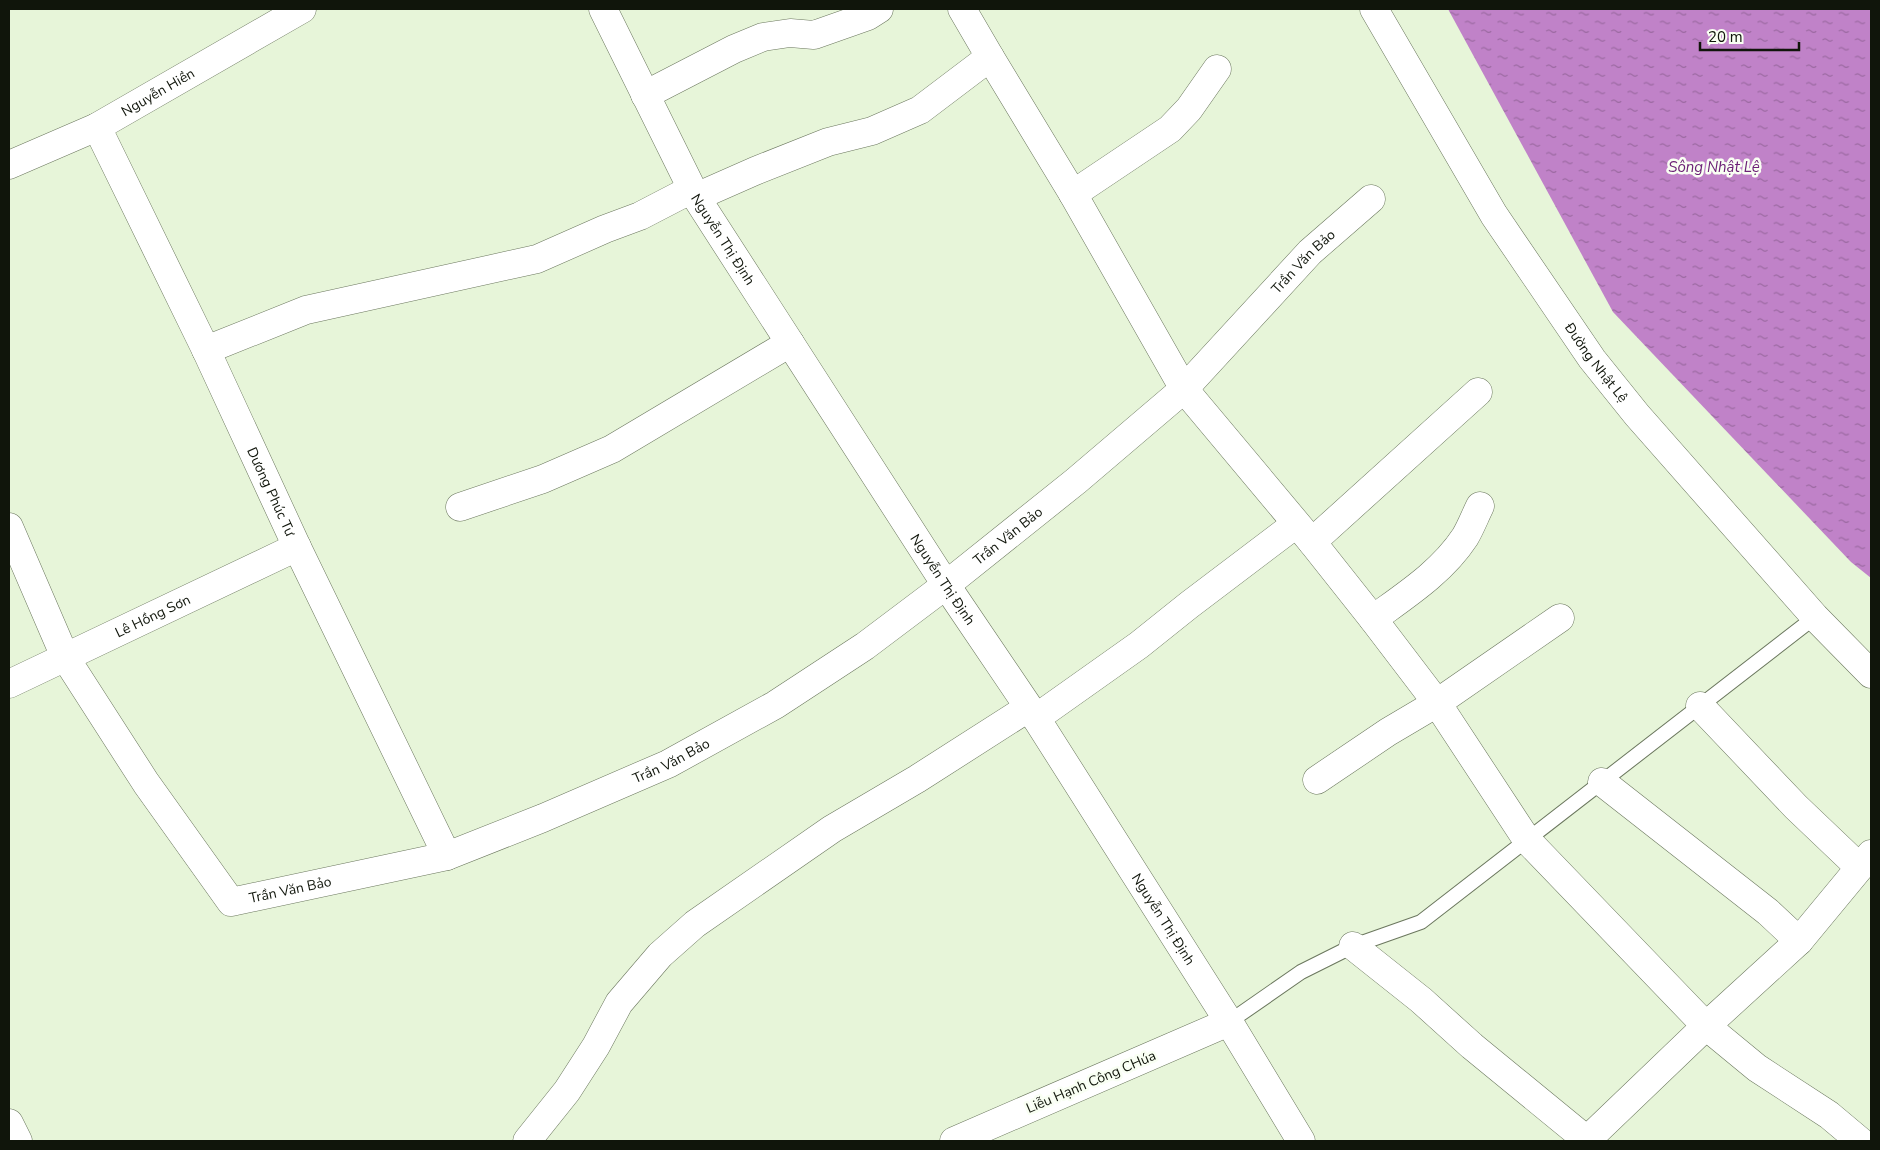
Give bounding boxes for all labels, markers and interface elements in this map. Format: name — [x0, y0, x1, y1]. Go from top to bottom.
scale bar — [1700, 20, 1799, 52]
text: 20 m — [1708, 27, 1743, 47]
street label: Nguyễn Hiền — [118, 63, 198, 121]
water label: Sông Nhật Lệ — [1668, 157, 1760, 177]
street label: Nguyễn Thị Định — [687, 190, 760, 289]
street label: Trần Văn Bảo — [1267, 225, 1339, 298]
street label: Đường Nhật Lệ — [1560, 318, 1633, 406]
street label: Dương Phúc Tư — [243, 444, 301, 540]
street label: Trần Văn Bảo — [969, 502, 1046, 569]
street label: Nguyễn Thị Định — [906, 530, 980, 629]
street label: Lê Hồng Sơn — [112, 590, 193, 642]
street label: Trần Văn Bảo — [630, 733, 713, 788]
street label: Nguyễn Thị Định — [1127, 869, 1200, 969]
street label: Trần Văn Bảo — [247, 871, 333, 907]
street label: Liễu Hạnh Công CHúa — [1023, 1046, 1159, 1118]

